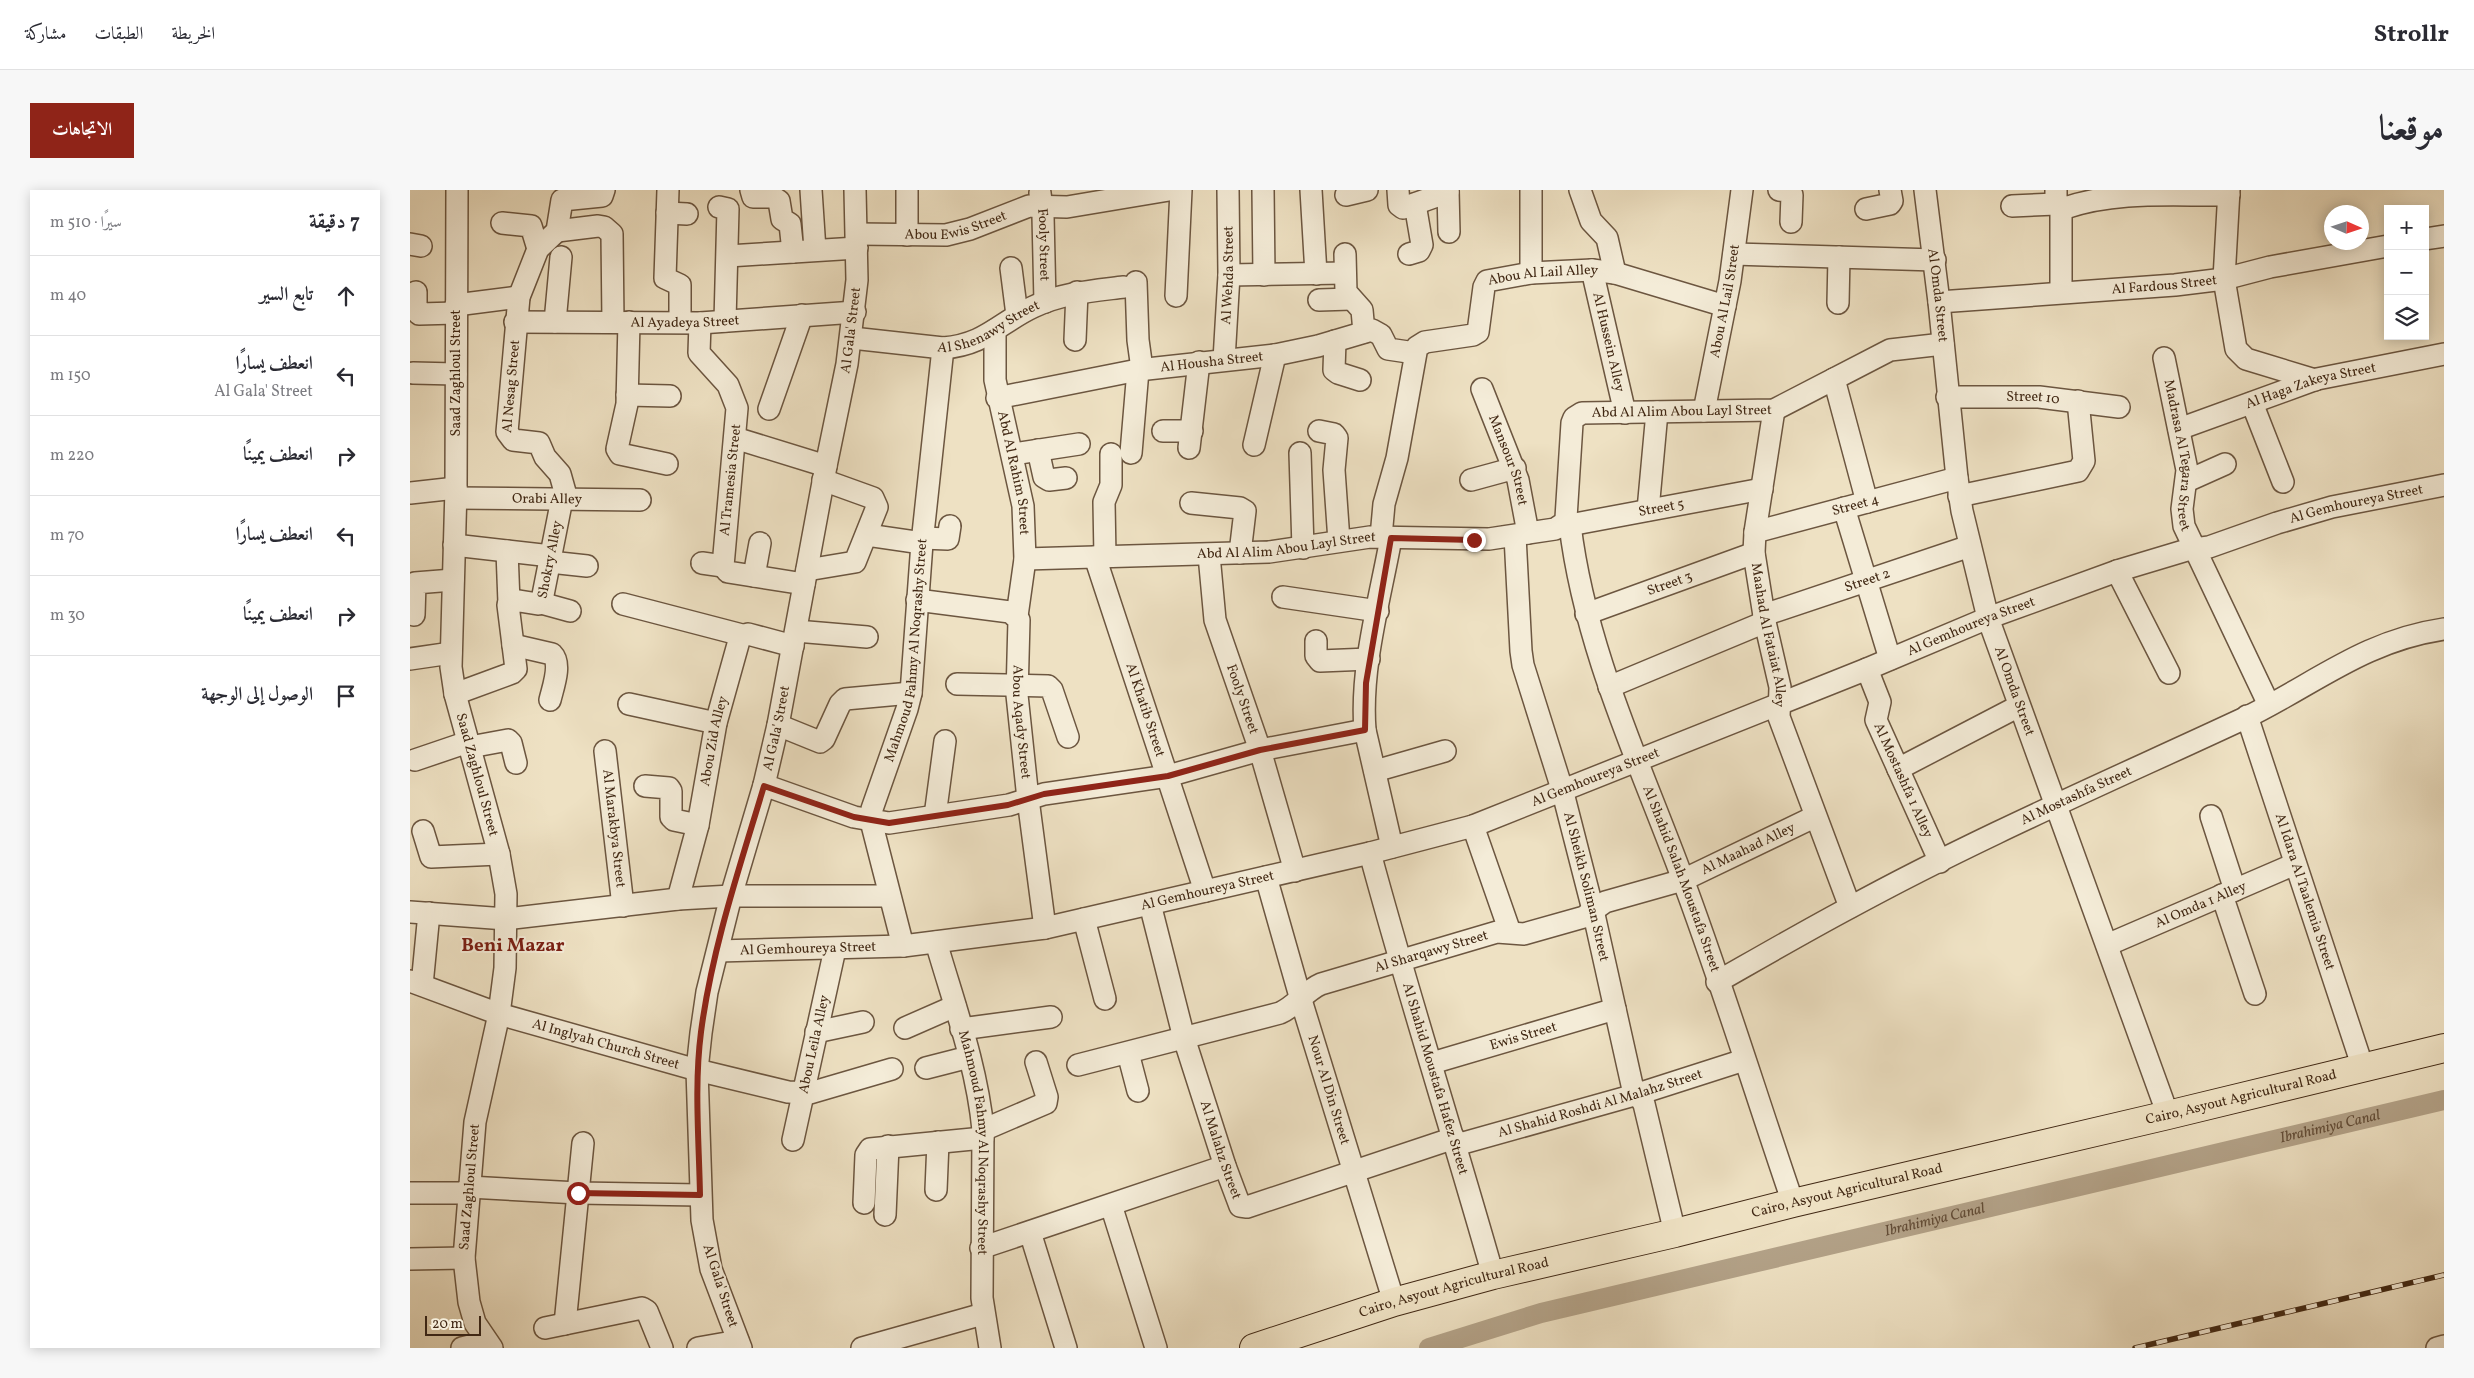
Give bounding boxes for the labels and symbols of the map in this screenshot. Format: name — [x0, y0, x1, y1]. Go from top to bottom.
north arrow — [2324, 205, 2369, 250]
street label: Abou Ewis Street — [905, 206, 1010, 245]
street label: Fooly Street — [1033, 207, 1054, 281]
street label: Al Wehda Street — [1217, 226, 1239, 325]
street label: Abou Al Lail Street — [1705, 243, 1744, 360]
street label: Al Omda Street — [1923, 247, 1953, 343]
street label: Abou Al Lail Alley — [1486, 260, 1600, 290]
street label: Al Fardous Street — [2111, 270, 2218, 299]
street label: Al Gala' Street — [836, 286, 866, 375]
street label: Al Hussein Alley — [1588, 290, 1629, 394]
street label: Al Shenawy Street — [936, 296, 1043, 358]
street label: Saad Zaghloul Street — [447, 309, 466, 436]
street label: Al Ayadeya Street — [630, 311, 740, 332]
street label: Al Nesag Street — [497, 339, 525, 434]
street label: Al Housha Street — [1159, 347, 1264, 377]
street label: Al Haga Zakeya Street — [2243, 358, 2378, 414]
street label: Madrasa Al Tegara Street — [2159, 378, 2197, 535]
street label: Street 10 — [2006, 387, 2061, 409]
street label: Abd Al Alim Abou Layl Street — [1592, 401, 1772, 422]
street label: Abd Al Rahim Street — [993, 409, 1034, 535]
street label: Mansour Street — [1484, 412, 1532, 507]
street label: Al Tramesia Street — [716, 423, 746, 537]
street label: Al Gemhoureya Street — [2287, 480, 2425, 528]
street label: Orabi Alley — [512, 489, 583, 509]
street label: Street 4 — [1830, 490, 1881, 521]
street label: Street 5 — [1637, 494, 1686, 521]
street label: Shokry Alley — [533, 519, 567, 600]
street label: Abd Al Alim Abou Layl Street — [1197, 527, 1376, 564]
route end — [1463, 529, 1486, 552]
street label: Mahmoud Fahmy Al Noqrashy Street — [880, 537, 932, 764]
street label: Maahad Al Fataiat Alley — [1746, 561, 1790, 708]
street label: Street 2 — [1842, 564, 1893, 597]
street label: Street 3 — [1644, 567, 1695, 601]
street label: Al Gemhoureya Street — [1904, 592, 2038, 660]
street label: Al Omda Street — [1990, 644, 2039, 739]
street label: Al Khatib Street — [1121, 660, 1170, 759]
street label: Fooly Street — [1222, 662, 1263, 737]
street label: Abou Aqady Street — [1007, 665, 1035, 780]
street label: Al Gala' Street — [758, 684, 795, 773]
street label: Abou Zid Alley — [695, 693, 733, 788]
street label: Saad Zaghloul Street — [451, 711, 503, 838]
street label: Al Mostashfa 1 Alley — [1869, 720, 1938, 841]
street label: Al Gemhoureya Street — [1529, 743, 1662, 811]
street label: Al Mostashfa Street — [2018, 762, 2135, 830]
street label: Al Marakbya Street — [598, 768, 630, 889]
street label: Al Shahid Salah Moustafa Street — [1638, 783, 1725, 975]
street label: Al Sheikh Soliman Street — [1559, 810, 1614, 963]
street label: Al Idara Al Taalemia Street — [2270, 811, 2340, 973]
street label: Al Maahad Alley — [1698, 818, 1799, 879]
street label: Al Gemhoureya Street — [1139, 866, 1276, 915]
street label: Al Omda 1 Alley — [2152, 876, 2250, 933]
street label: Al Sharqawy Street — [1372, 926, 1490, 977]
district label: Beni Mazar — [461, 933, 565, 959]
street label: Al Gemhoureya Street — [740, 937, 876, 960]
street label: Al Shahid Moustafa Hafez Street — [1398, 981, 1473, 1177]
street label: Abou Leila Alley — [794, 993, 834, 1096]
street label: Al Inglyah Church Street — [530, 1014, 682, 1074]
street label: Ewis Street — [1487, 1017, 1559, 1055]
street label: Mahmoud Fahmy Al Noqrashy Street — [954, 1028, 993, 1255]
street label: Nour Al Din Street — [1303, 1033, 1355, 1147]
street label: Al Shahid Roshdi Al Malahz Street — [1496, 1064, 1705, 1142]
street label: Cairo, Asyout Agricultural Road — [2144, 1065, 2339, 1129]
street label: Al Malahz Street — [1195, 1098, 1246, 1202]
water label: Ibrahimiya Canal — [2278, 1105, 2383, 1149]
street label: Saad Zaghloul Street — [455, 1123, 485, 1251]
street label: Cairo, Asyout Agricultural Road — [1749, 1159, 1945, 1223]
route start — [567, 1182, 590, 1205]
water label: Ibrahimiya Canal — [1883, 1198, 1987, 1242]
street label: Al Gala' Street — [698, 1242, 742, 1330]
street label: Cairo, Asyout Agricultural Road — [1357, 1253, 1551, 1322]
scale bar — [425, 1313, 481, 1336]

